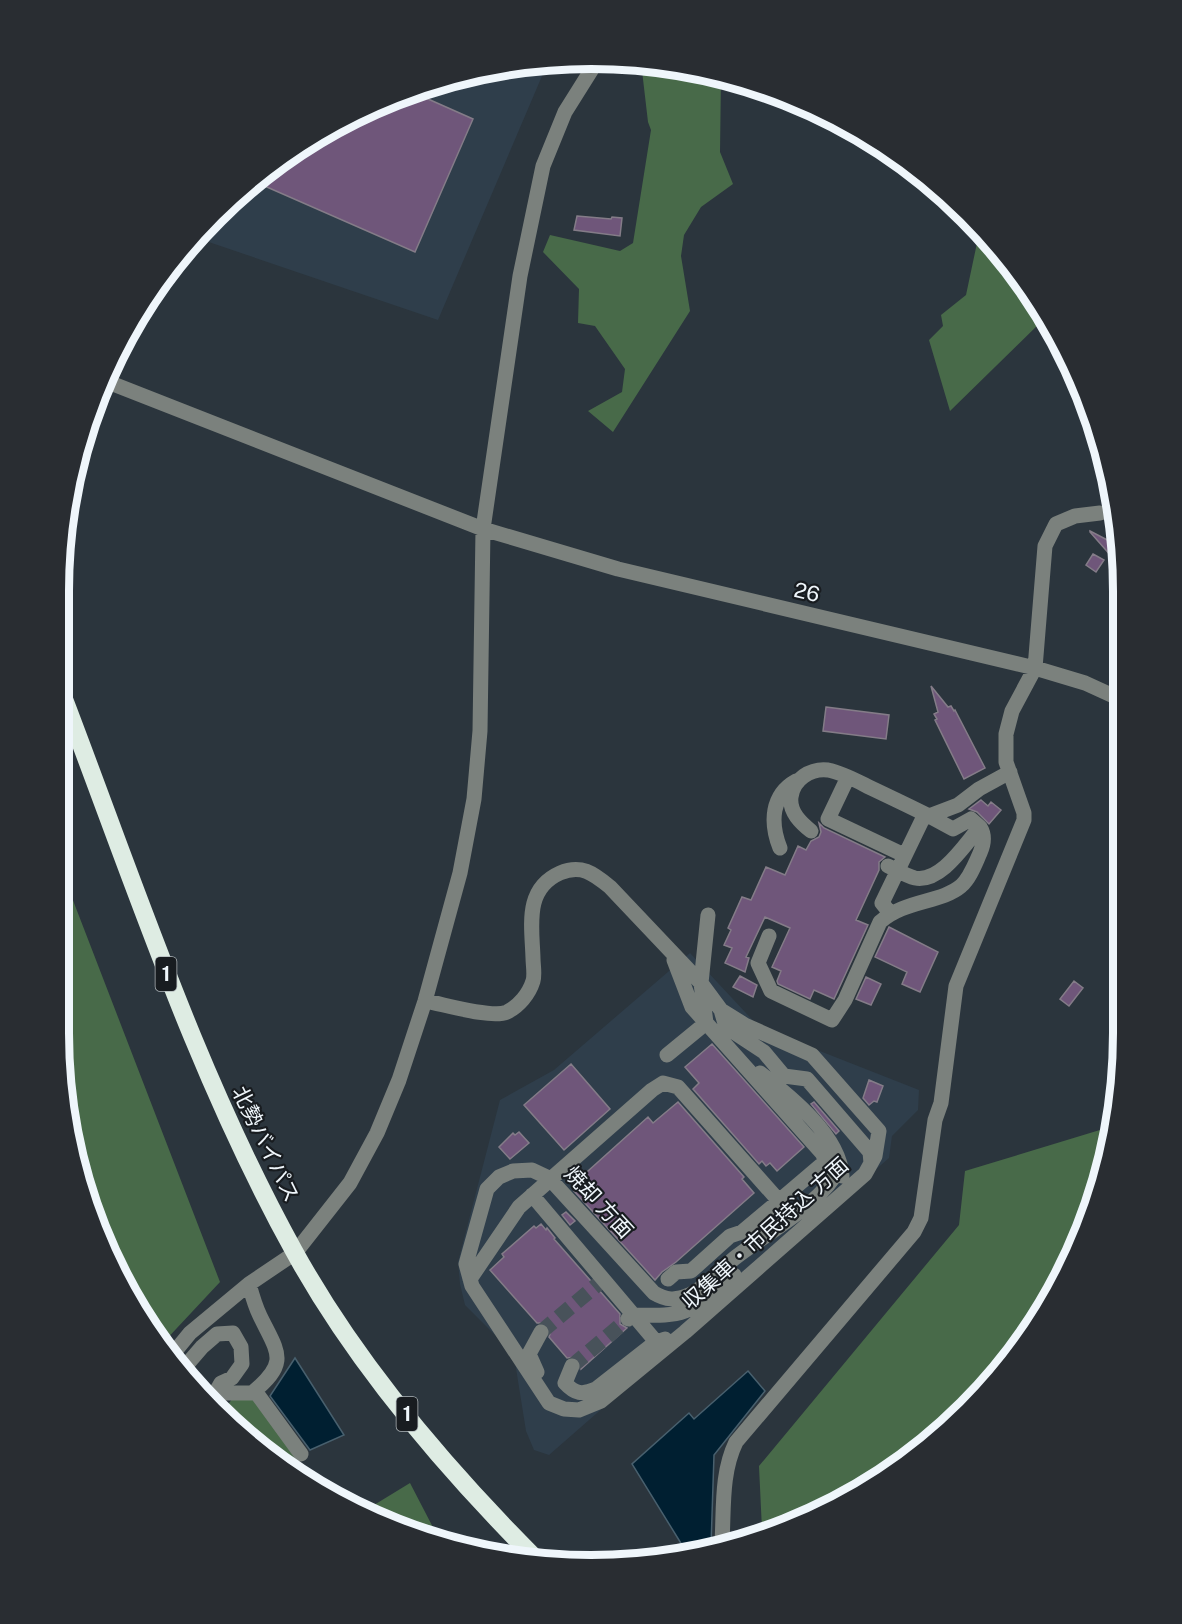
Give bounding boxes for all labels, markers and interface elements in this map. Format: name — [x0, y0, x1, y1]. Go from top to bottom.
street label: 26 — [792, 577, 822, 607]
road number: 1 — [156, 957, 176, 991]
street label: 北勢バイパス — [227, 1082, 305, 1206]
street label: 収集車・市民持込 方面 — [677, 1152, 853, 1314]
street label: 焼却 方面 — [559, 1161, 639, 1243]
road number: 1 — [396, 1397, 418, 1431]

